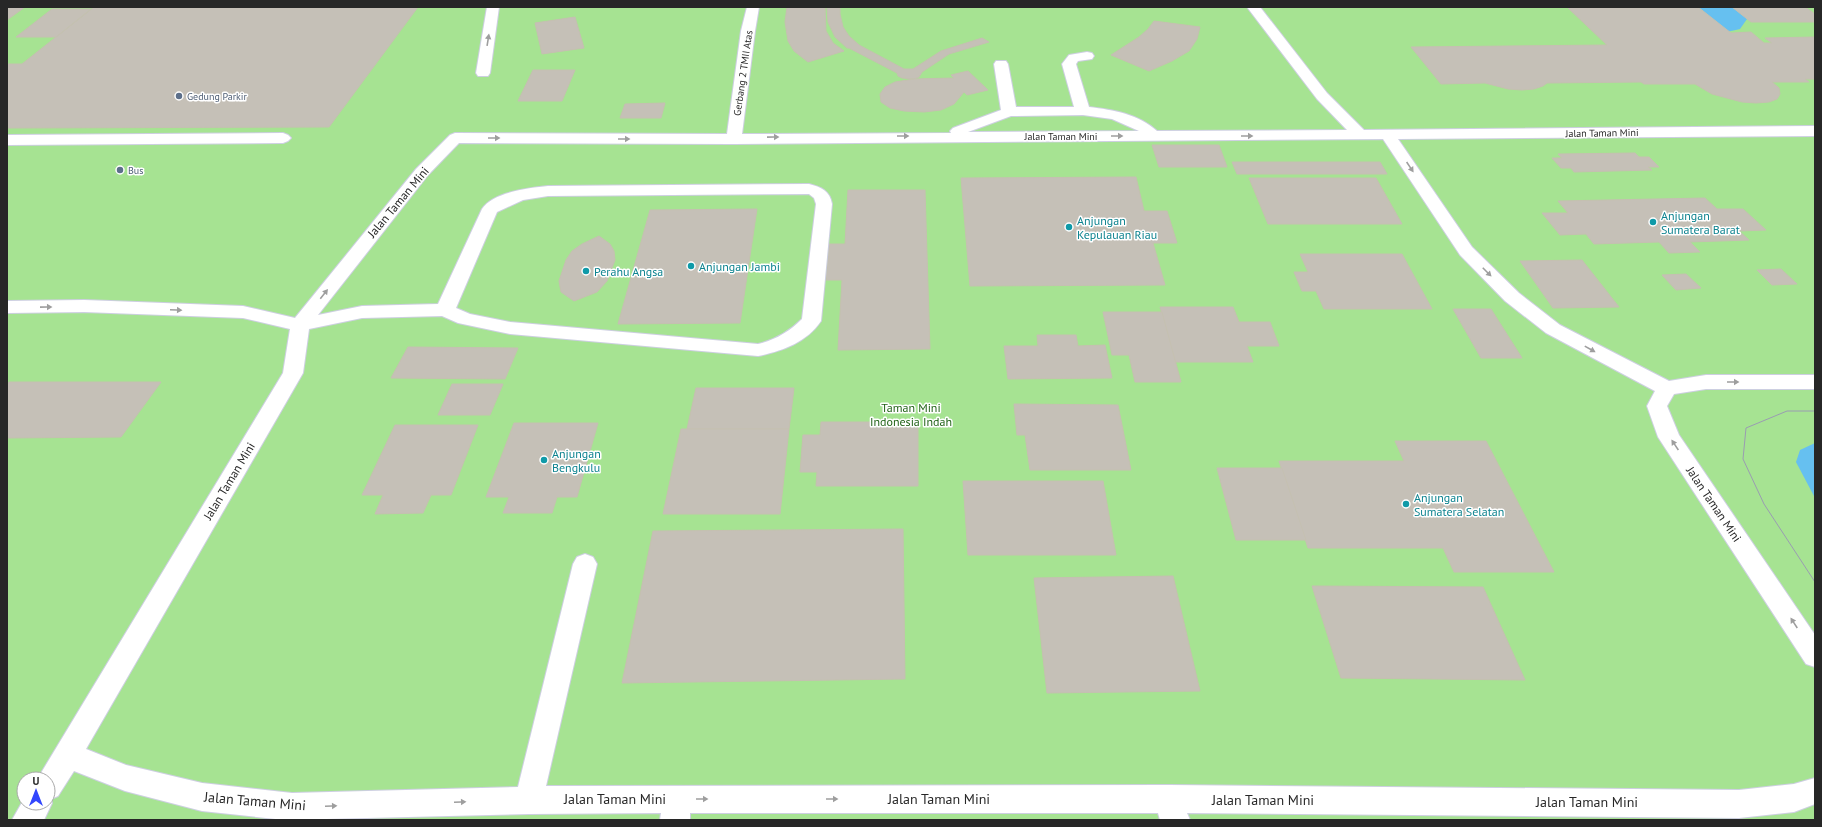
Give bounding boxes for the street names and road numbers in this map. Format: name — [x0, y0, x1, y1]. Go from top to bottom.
street label: Gerbang 2 TMII Atas — [731, 29, 755, 117]
street label: Jalan Taman Mini — [1564, 126, 1639, 140]
street label: Jalan Taman Mini — [1024, 130, 1098, 143]
street label: Jalan Taman Mini — [363, 164, 432, 241]
street label: Jalan Taman Mini — [199, 440, 258, 523]
street label: Jalan Taman Mini — [1683, 463, 1745, 545]
street label: Jalan Taman Mini — [202, 787, 307, 814]
street label: Jalan Taman Mini — [563, 790, 666, 808]
street label: Jalan Taman Mini — [887, 790, 990, 808]
street label: Jalan Taman Mini — [1211, 791, 1314, 809]
street label: Jalan Taman Mini — [1535, 793, 1638, 811]

